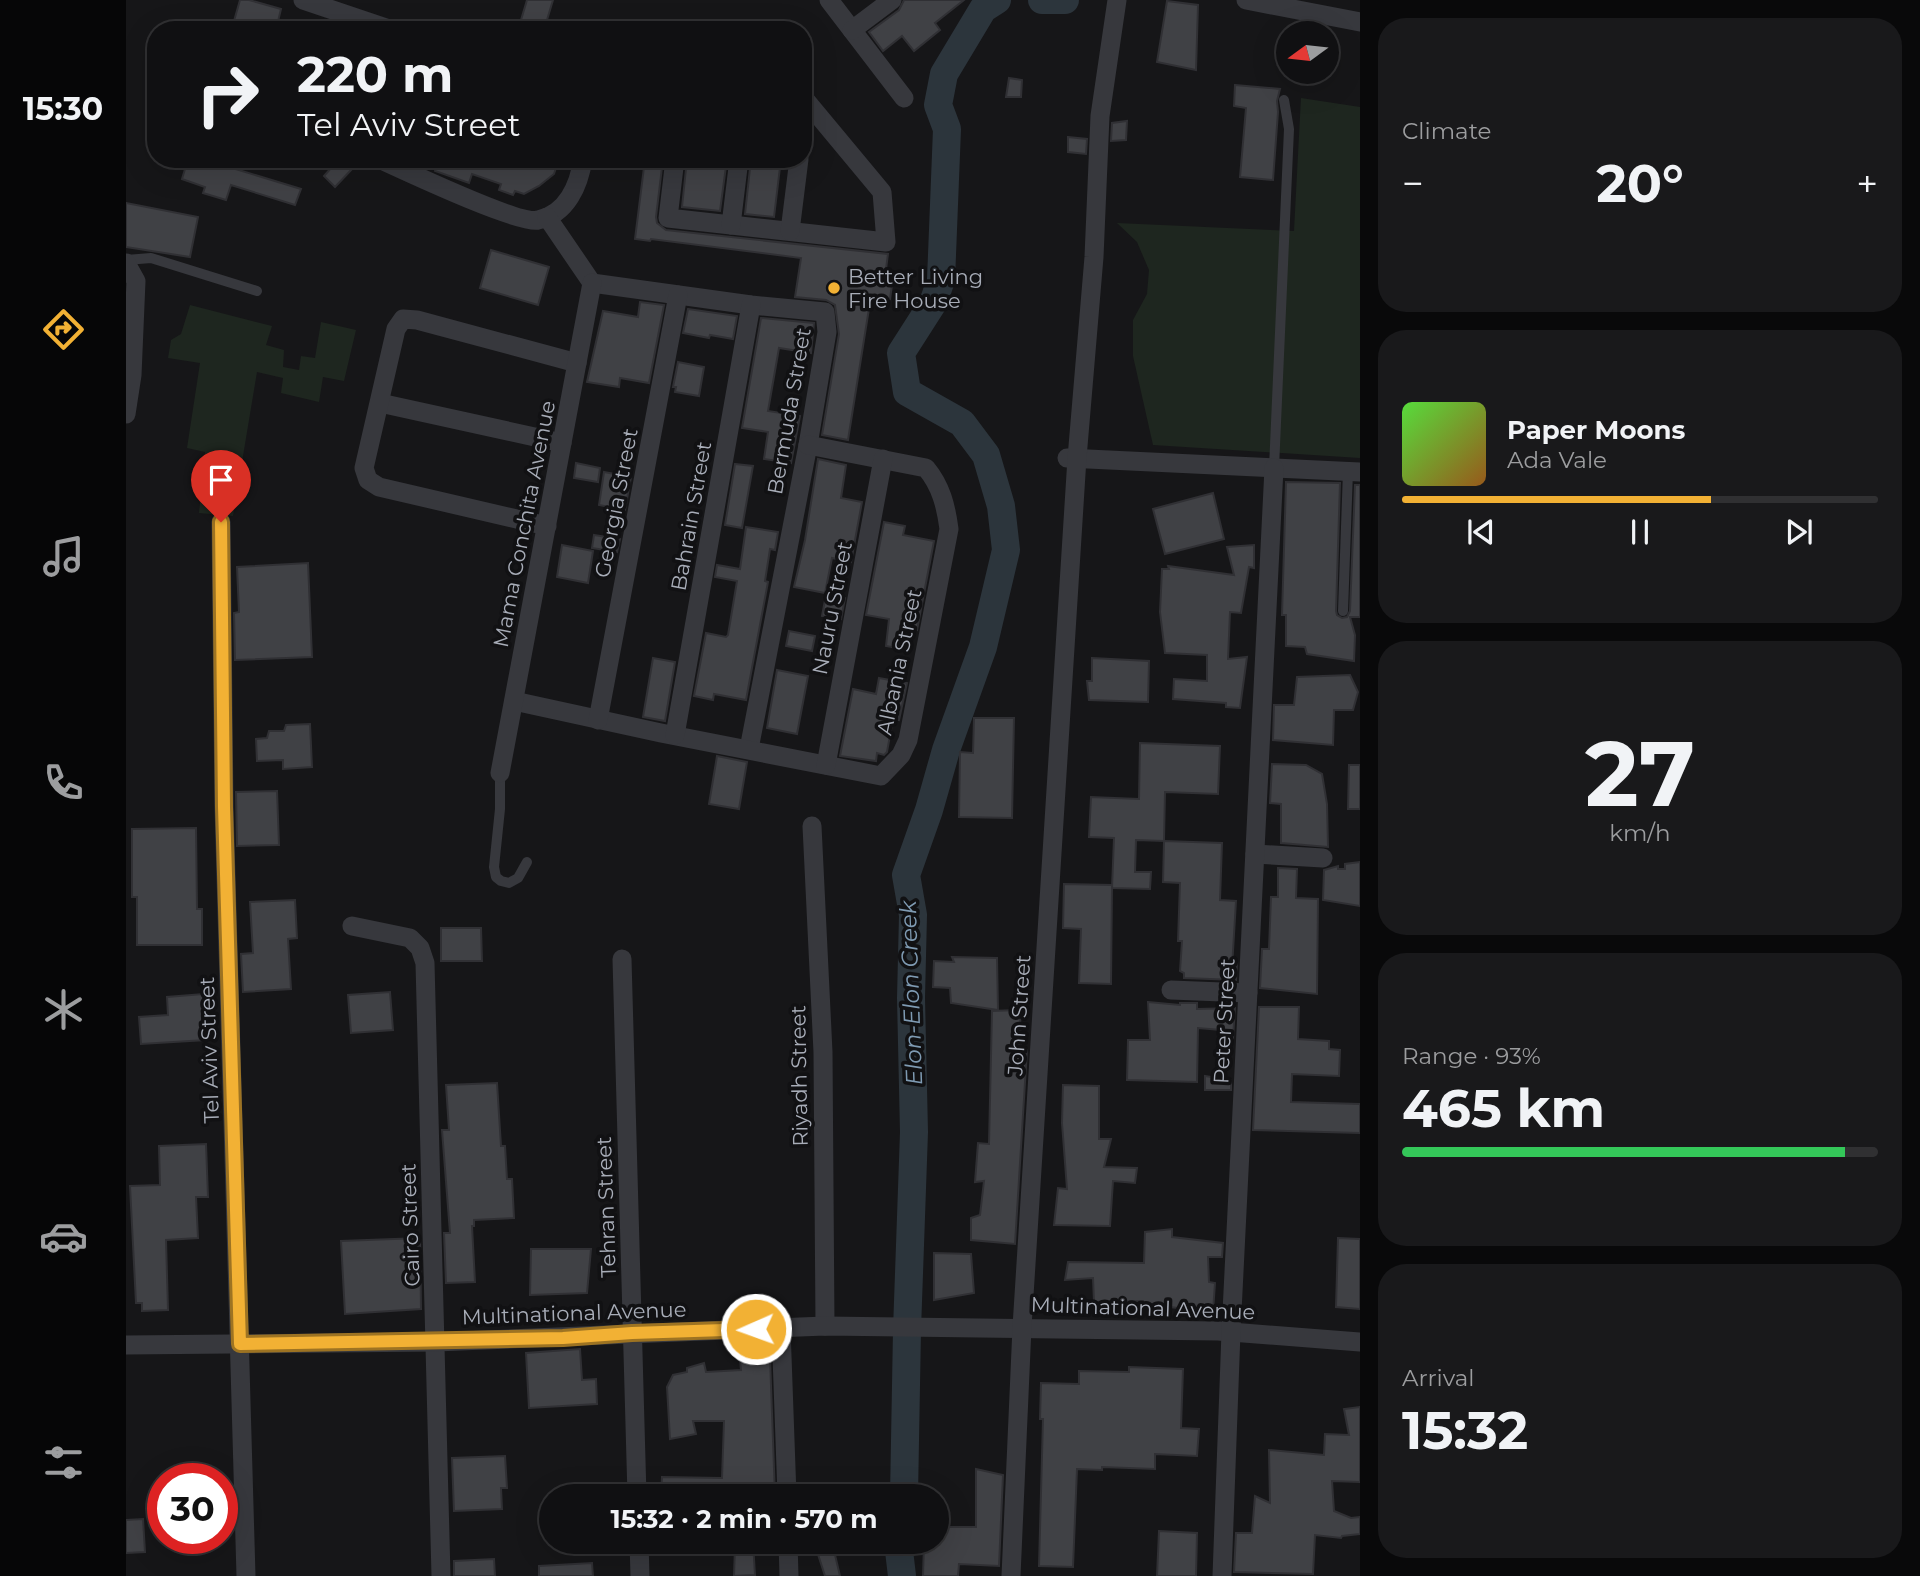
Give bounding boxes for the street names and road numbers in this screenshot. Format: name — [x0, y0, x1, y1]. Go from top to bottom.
street label: Bermuda Street — [762, 326, 816, 496]
street label: Mama Conchita Avenue — [488, 398, 560, 650]
street label: Georgia Street — [589, 426, 643, 580]
street label: Bahrain Street — [666, 439, 716, 593]
street label: Nauru Street — [807, 539, 857, 677]
street label: Albania Street — [871, 587, 927, 737]
street label: John Street — [1002, 954, 1036, 1077]
street label: Peter Street — [1208, 958, 1240, 1084]
street label: Tel Aviv Street — [194, 976, 224, 1124]
street label: Riyadh Street — [785, 1005, 813, 1147]
street label: Tehran Street — [591, 1136, 621, 1278]
street label: Cairo Street — [395, 1163, 425, 1287]
street label: Multinational Avenue — [1030, 1292, 1256, 1324]
street label: Multinational Avenue — [461, 1297, 687, 1329]

